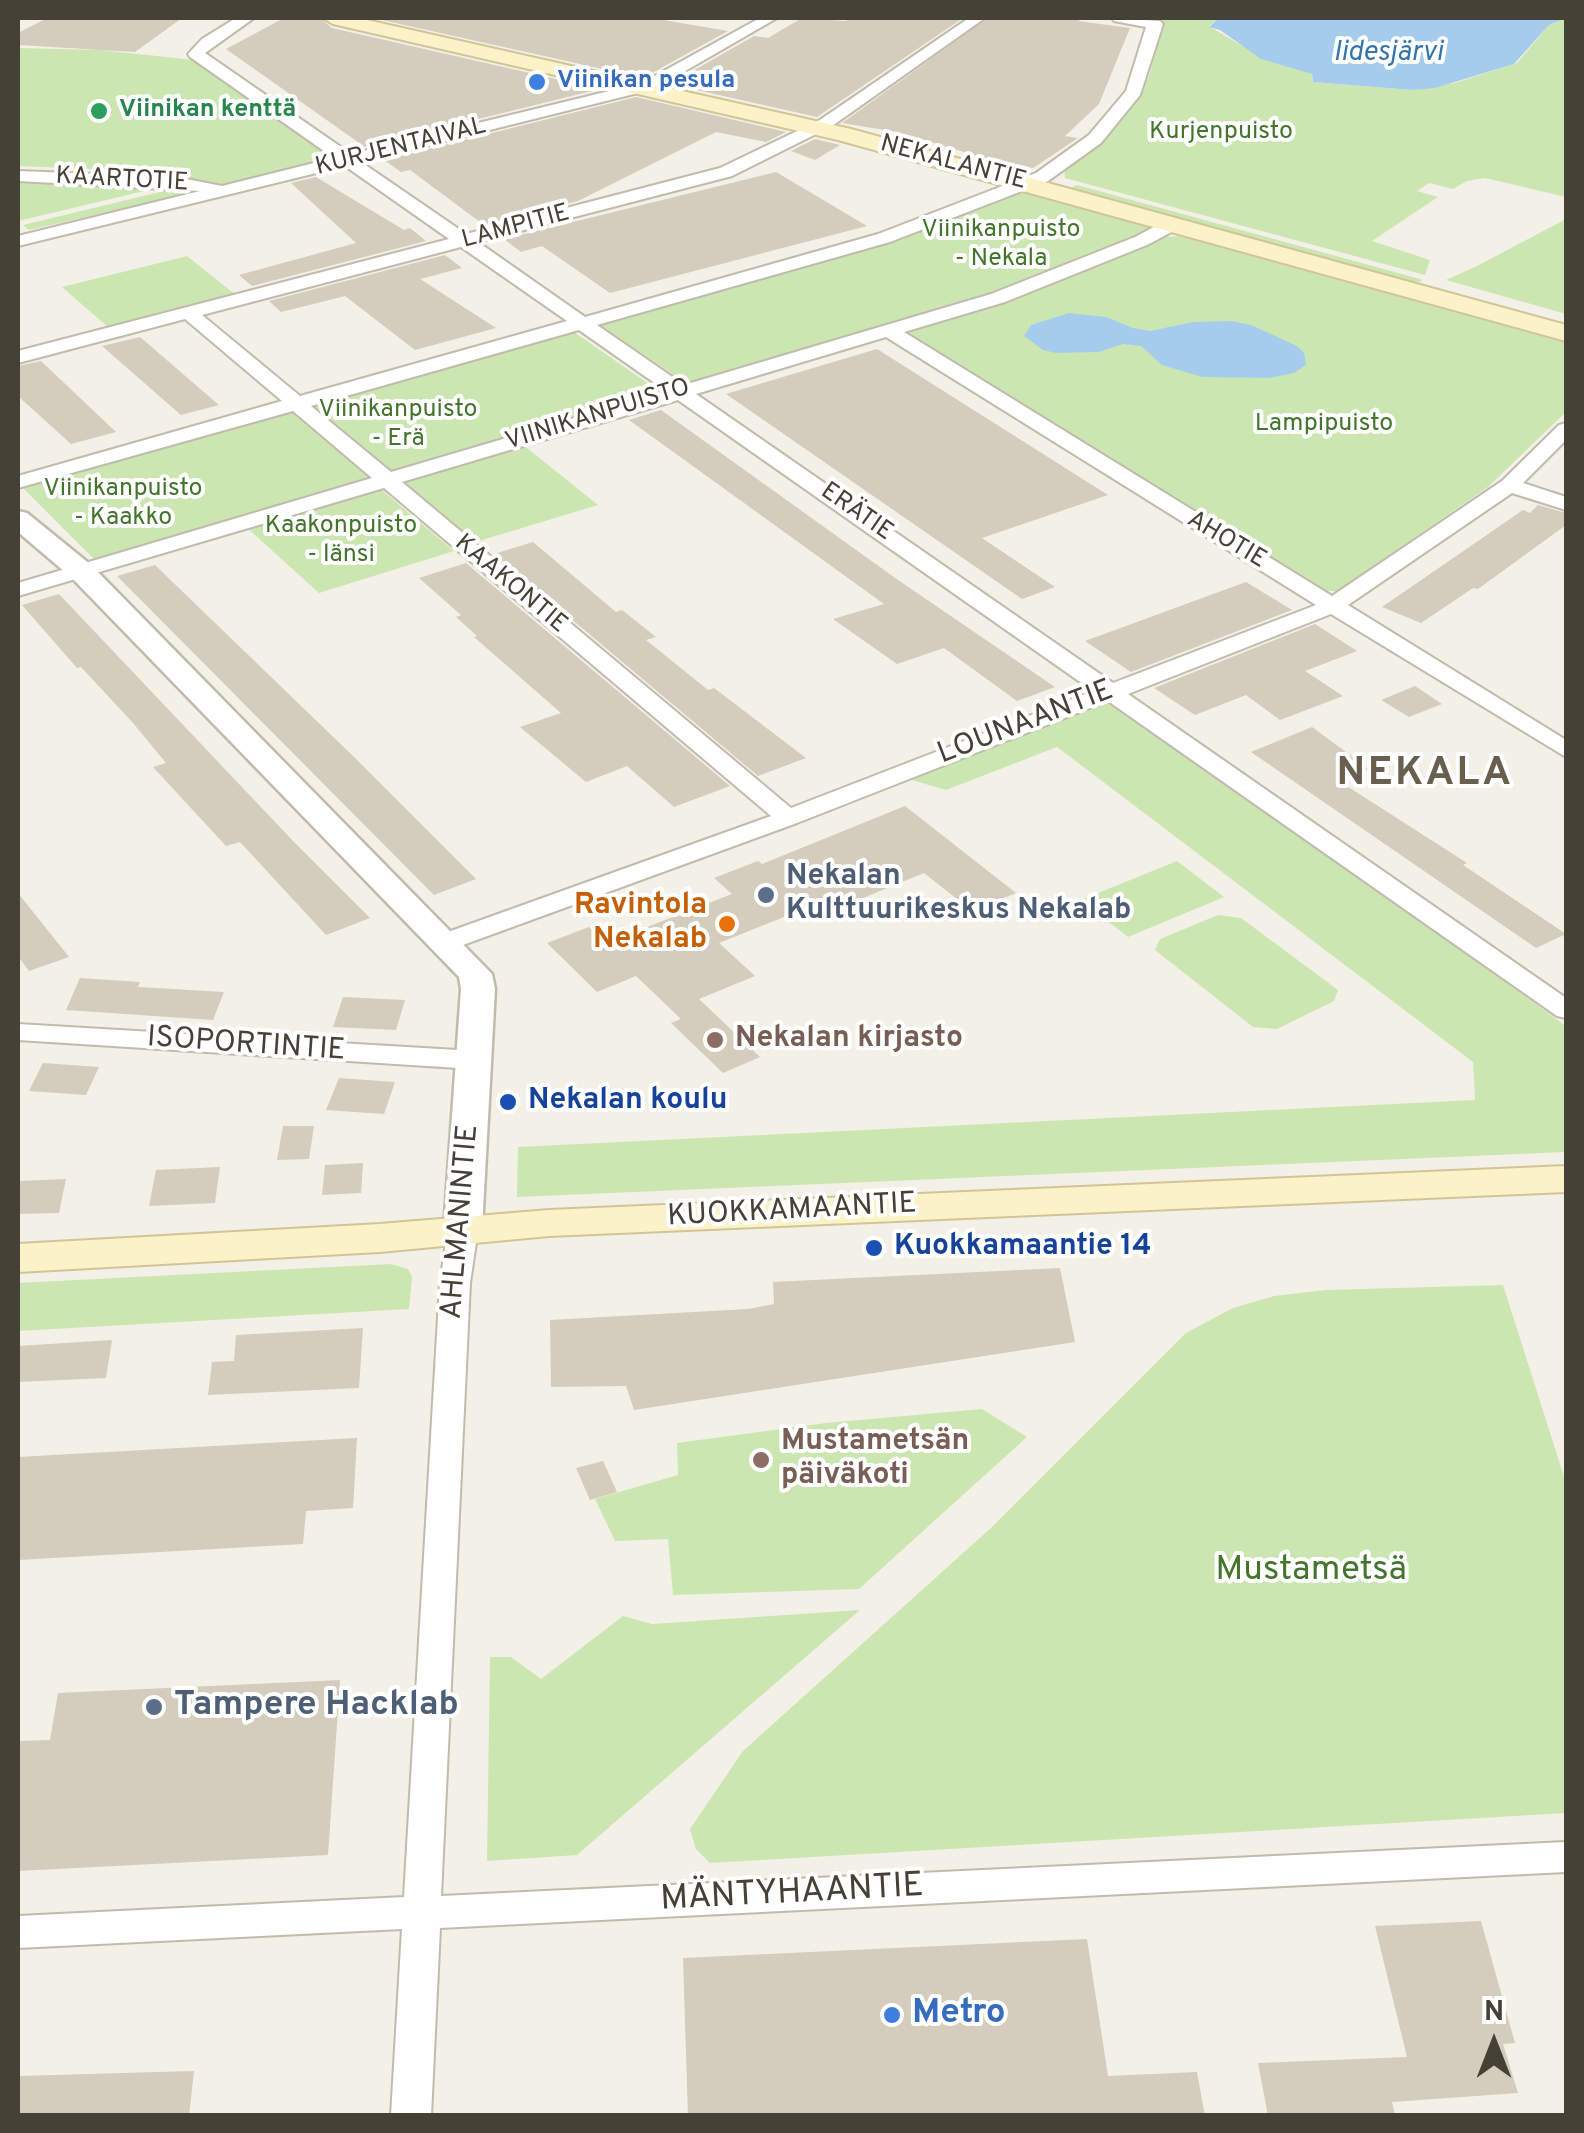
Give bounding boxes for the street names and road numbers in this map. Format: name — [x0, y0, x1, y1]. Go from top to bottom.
street label: KURJENTAIVAL — [313, 112, 489, 184]
street label: NEKALANTIE — [877, 130, 1029, 198]
street label: KAARTOTIE — [55, 163, 189, 199]
street label: LAMPITIE — [459, 199, 573, 257]
street label: VIINIKANPUISTO — [502, 374, 694, 458]
street label: ERÄTIE — [814, 477, 898, 549]
street label: AHOTIE — [1181, 506, 1271, 576]
street label: KAAKONTIE — [448, 529, 572, 641]
street label: LOUNAANTIE — [933, 674, 1119, 774]
street label: ISOPORTINTIE — [146, 1021, 346, 1071]
street label: AHLMANINTIE — [436, 1123, 488, 1321]
street label: KUOKKAMAANTIE — [667, 1187, 917, 1237]
street label: MÄNTYHAANTIE — [659, 1867, 925, 1923]

